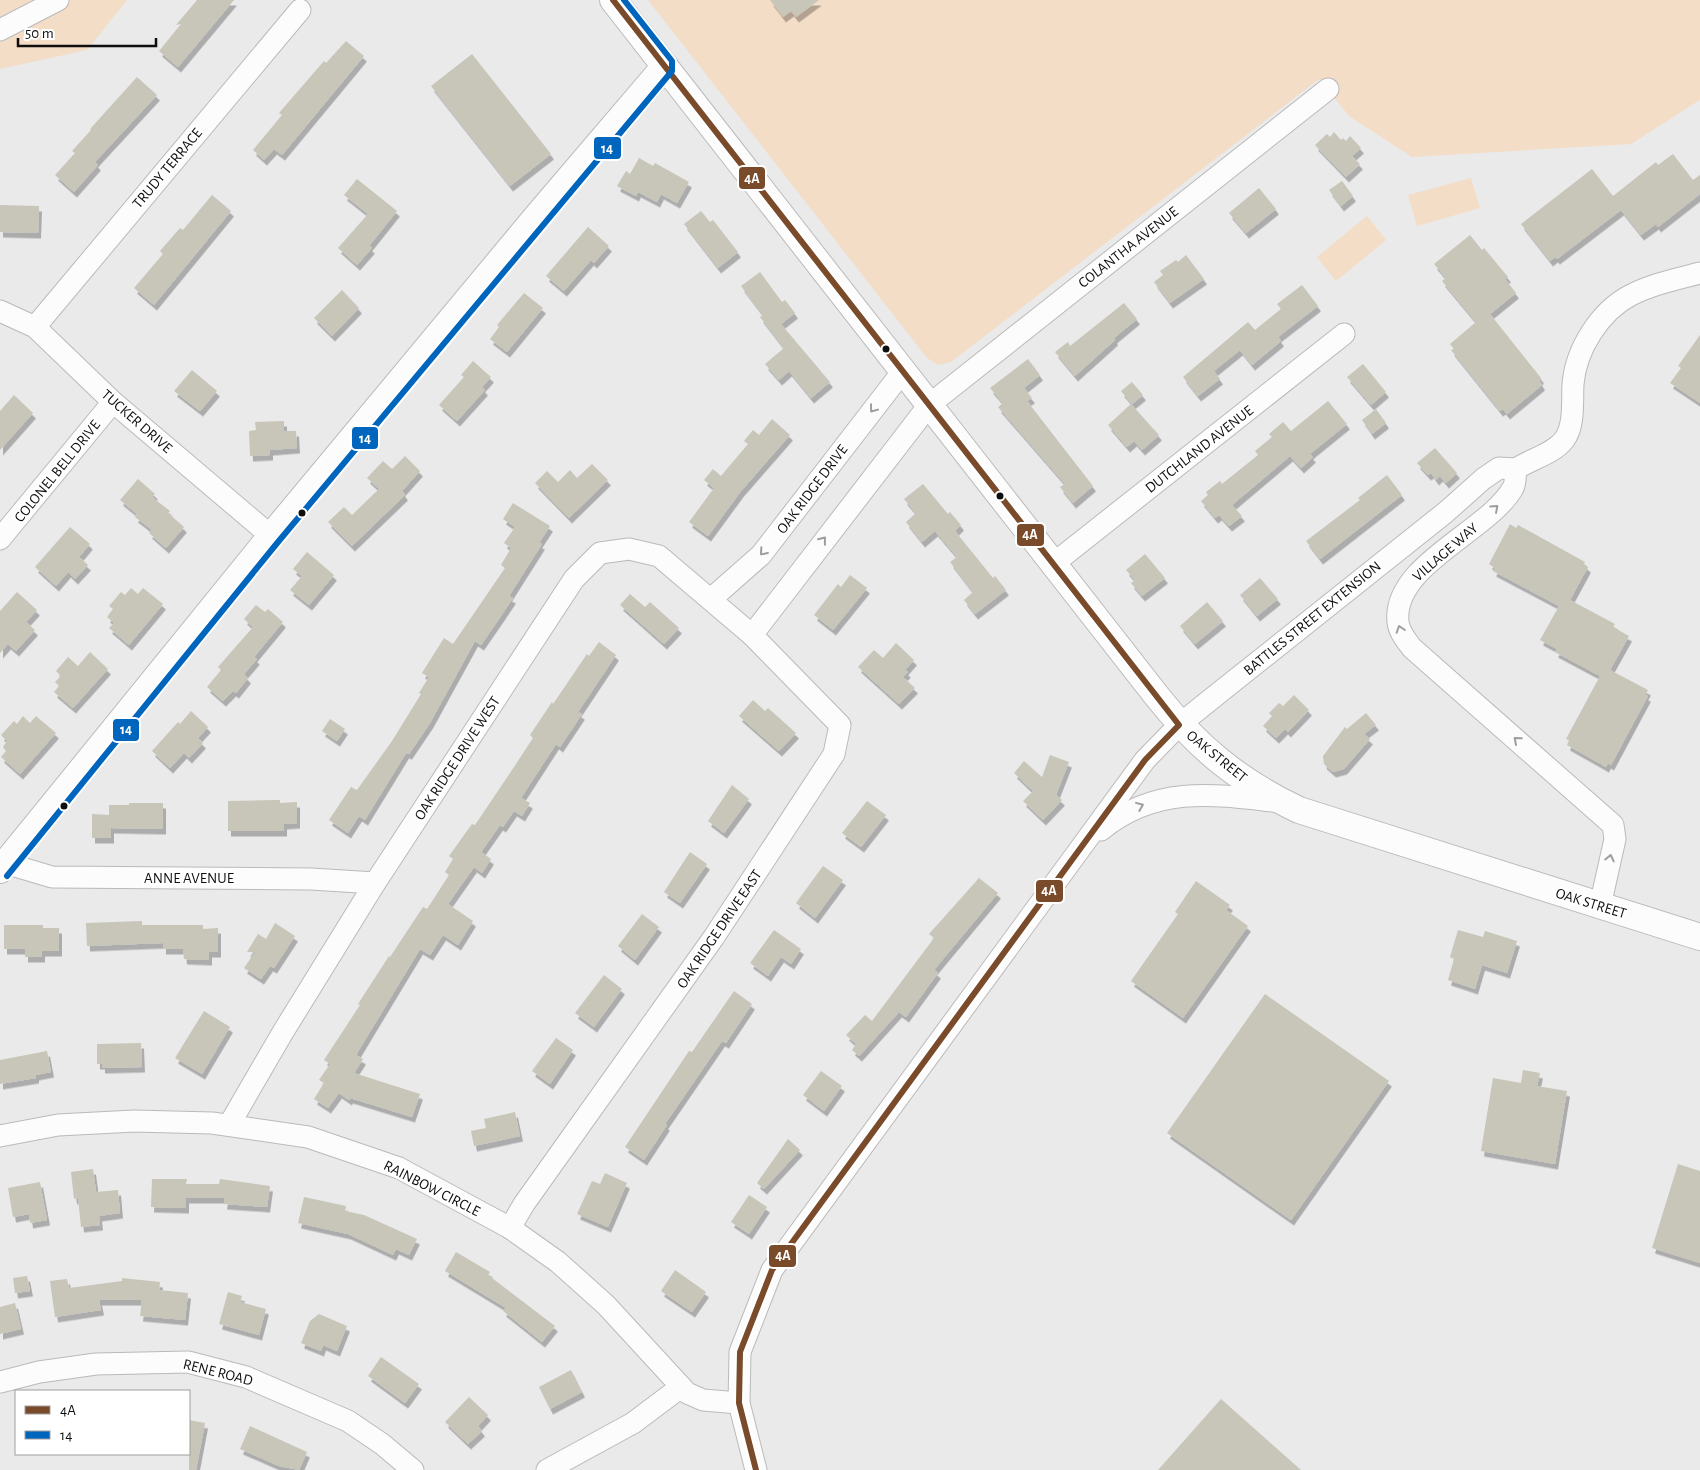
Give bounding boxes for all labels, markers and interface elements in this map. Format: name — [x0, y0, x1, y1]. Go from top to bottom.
scale bar — [18, 15, 155, 47]
text: 50 m — [25, 26, 54, 41]
street label: TRUDY TERRACE — [130, 126, 205, 211]
line badge: 14 — [593, 136, 622, 160]
text: 14 — [601, 142, 613, 156]
line badge: 4A — [738, 166, 766, 190]
text: 4A — [744, 172, 760, 186]
street label: COLANTHA AVENUE — [1076, 204, 1181, 291]
unlabelled marker — [881, 344, 891, 354]
street label: TUCKER DRIVE — [98, 387, 175, 456]
one-way arrow — [871, 403, 879, 412]
street label: DUTCHLAND AVENUE — [1143, 403, 1256, 496]
street label: COLONEL BELL DRIVE — [12, 417, 103, 525]
line badge: 14 — [351, 426, 379, 450]
text: 14 — [359, 432, 371, 446]
street label: OAK RIDGE DRIVE — [774, 442, 851, 536]
unlabelled marker — [995, 491, 1005, 501]
one-way arrow — [1490, 505, 1499, 514]
unlabelled marker — [297, 508, 307, 518]
street label: VILLAGE WAY — [1410, 520, 1481, 585]
line badge: 4A — [1016, 523, 1045, 547]
text: 4A — [1022, 528, 1038, 542]
one-way arrow — [818, 537, 826, 546]
one-way arrow — [760, 546, 769, 555]
street label: BATTLES STREET EXTENSION — [1241, 558, 1384, 678]
one-way arrow — [1396, 625, 1406, 633]
street label: OAK RIDGE DRIVE WEST — [412, 693, 503, 823]
line badge: 14 — [112, 718, 140, 742]
text: 14 — [120, 723, 132, 737]
street label: OAK STREET — [1184, 728, 1250, 786]
one-way arrow — [1513, 737, 1522, 746]
unlabelled marker — [59, 801, 69, 811]
one-way arrow — [1135, 802, 1144, 813]
one-way arrow — [1605, 854, 1615, 863]
street label: OAK RIDGE DRIVE EAST — [674, 867, 765, 991]
street label: ANNE AVENUE — [144, 871, 234, 886]
line badge: 4A — [1035, 879, 1064, 903]
text: 4A — [1041, 884, 1057, 898]
street label: OAK STREET — [1554, 886, 1629, 922]
street label: RAINBOW CIRCLE — [381, 1158, 482, 1219]
line badge: 4A — [768, 1244, 797, 1268]
text: 4A — [775, 1249, 791, 1263]
street label: RENE ROAD — [181, 1357, 255, 1388]
legend — [15, 1390, 190, 1455]
text: 4A — [60, 1403, 76, 1418]
text: 14 — [60, 1428, 72, 1443]

